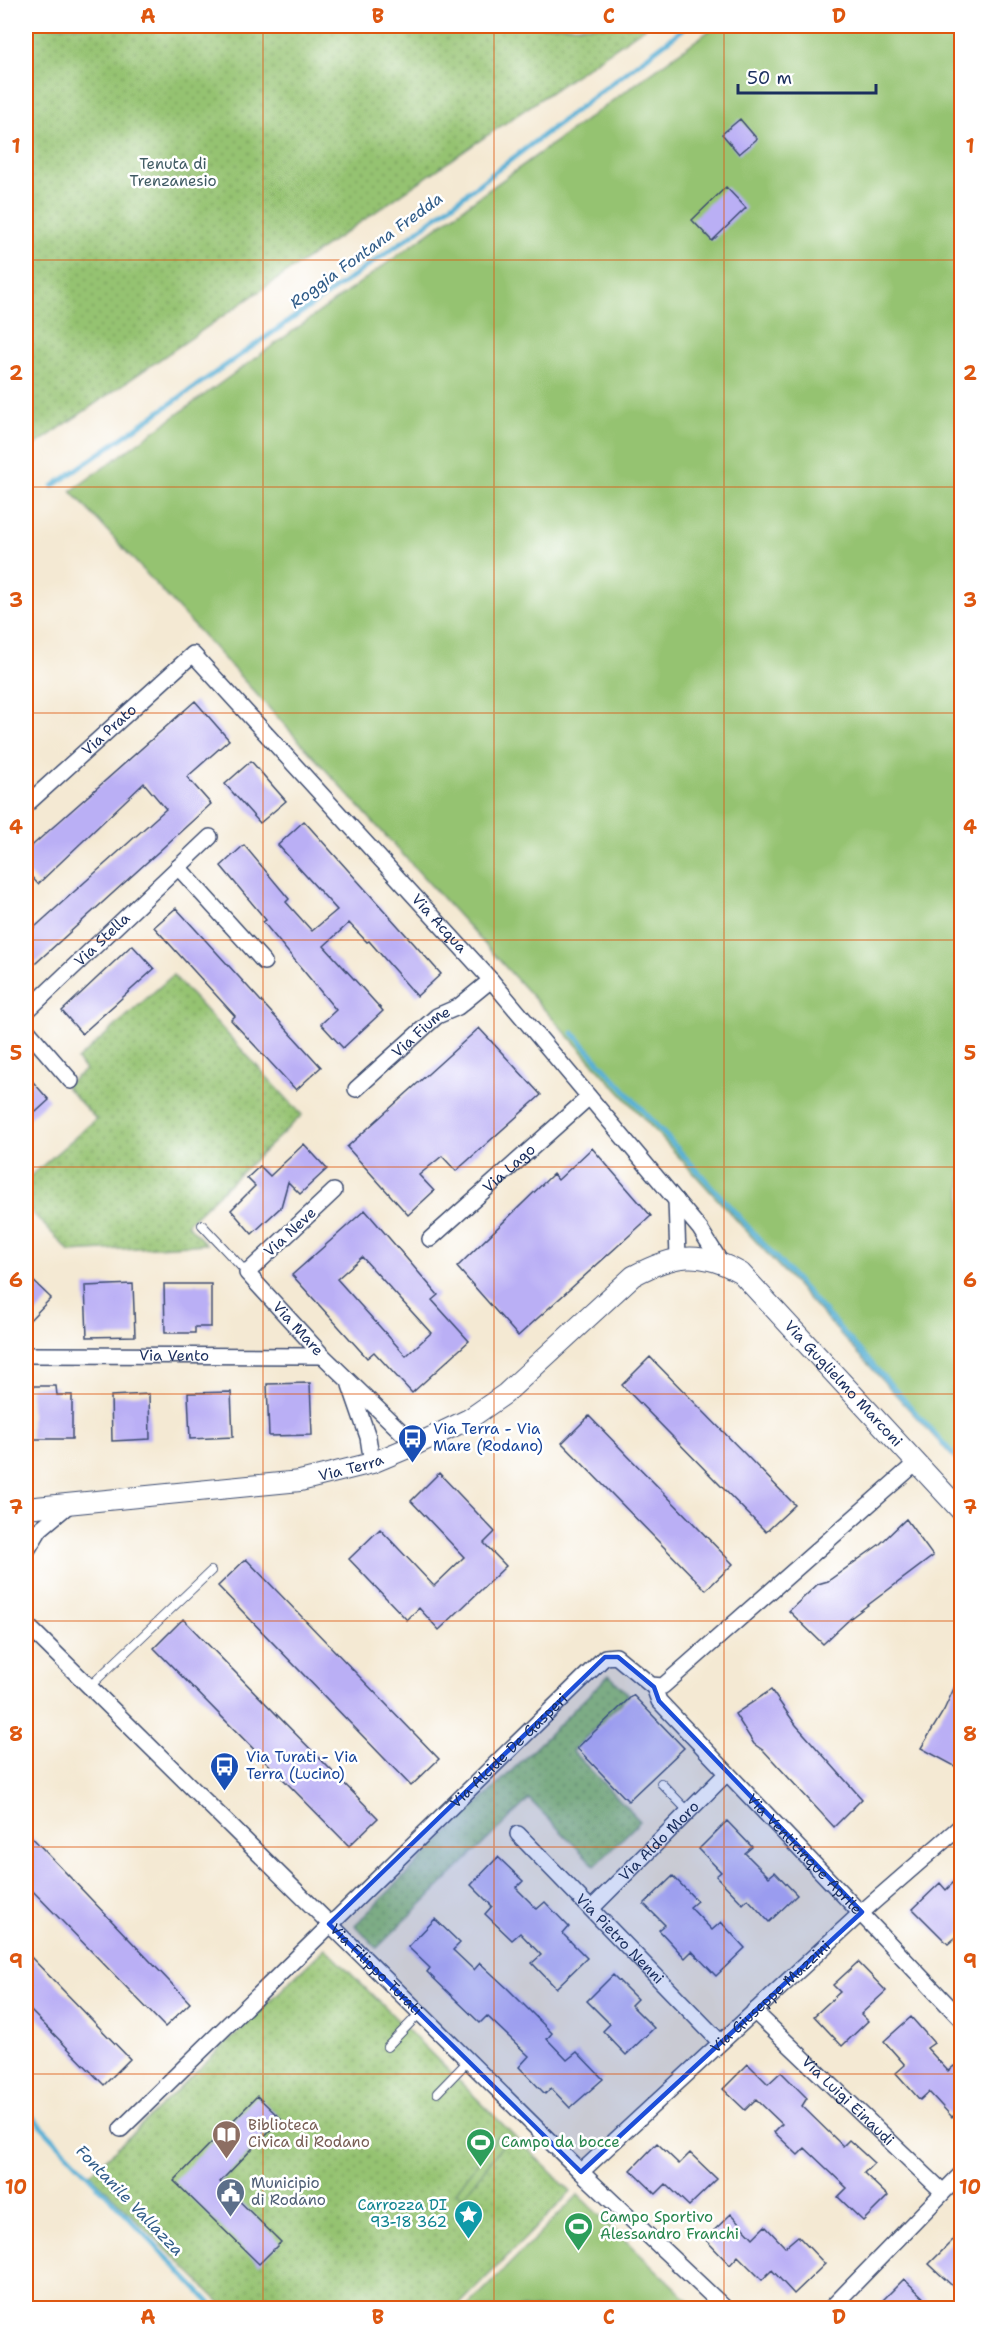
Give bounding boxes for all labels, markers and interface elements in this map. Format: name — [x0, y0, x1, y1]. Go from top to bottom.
text: A — [140, 3, 156, 29]
text: B — [372, 3, 384, 29]
text: C — [603, 3, 615, 29]
text: D — [832, 3, 846, 29]
scale bar — [738, 57, 876, 95]
text: 50 m — [747, 66, 792, 90]
text: 1 — [11, 133, 21, 159]
text: 1 — [965, 133, 975, 159]
park label: Tenuta di Trenzanesio — [129, 154, 217, 191]
water label: Roggia Fontana Fredda — [286, 188, 447, 313]
text: 2 — [9, 360, 23, 386]
text: 2 — [963, 360, 977, 386]
text: 3 — [9, 587, 23, 613]
text: 3 — [963, 587, 977, 613]
street label: Via Prato — [77, 700, 141, 760]
text: 4 — [9, 814, 23, 840]
text: 4 — [963, 814, 977, 840]
street label: Via Acqua — [407, 889, 472, 958]
street label: Via Stella — [70, 908, 135, 971]
street label: Via Fiume — [388, 1002, 453, 1062]
text: 5 — [10, 1040, 22, 1066]
text: 5 — [964, 1040, 976, 1066]
street label: Via Lago — [479, 1140, 540, 1197]
street label: Via Neve — [260, 1203, 320, 1261]
text: 6 — [9, 1267, 23, 1293]
text: 6 — [963, 1267, 977, 1293]
street label: Via Mare — [268, 1297, 328, 1360]
street label: Via Guglielmo Marconi — [780, 1316, 907, 1451]
street label: Via Vento — [139, 1345, 209, 1366]
place label: Via Terra - Via Mare (Rodano) — [433, 1419, 543, 1456]
bus stop icon: Via Terra - Via Mare (Rodano) — [396, 1422, 428, 1464]
street label: Via Terra — [316, 1449, 387, 1486]
text: 7 — [9, 1494, 23, 1520]
text: 7 — [963, 1494, 977, 1520]
street label: Via Alcide De Gasperi — [446, 1689, 572, 1813]
text: 8 — [9, 1721, 23, 1747]
text: 8 — [963, 1721, 977, 1747]
place label: Via Turati - Via Terra (Lucino) — [246, 1747, 358, 1784]
bus stop icon: Via Turati - Via Terra (Lucino) — [209, 1750, 241, 1792]
street label: Via Venticinque Aprile — [742, 1789, 867, 1919]
street label: Via Aldo Moro — [614, 1797, 703, 1886]
street label: Via Pietro Nenni — [571, 1889, 668, 1988]
street label: Via Filippo Turati — [325, 1919, 427, 2020]
street label: Via Giuseppe Mazzini — [706, 1936, 835, 2057]
text: 9 — [9, 1948, 23, 1974]
text: 9 — [963, 1948, 977, 1974]
street label: Via Luigi Einaudi — [797, 2052, 899, 2150]
place label: Biblioteca Civica di Rodano — [248, 2115, 370, 2152]
library icon: Biblioteca Civica di Rodano — [211, 2118, 243, 2160]
sports icon: Campo da bocce — [464, 2126, 496, 2168]
place label: Campo da bocce — [501, 2132, 620, 2152]
water label: Fontanile Vallazza — [71, 2140, 188, 2260]
place label: Municipio di Rodano — [251, 2173, 326, 2210]
text: 10 — [5, 2174, 27, 2200]
text: 10 — [959, 2174, 981, 2200]
public building icon: Municipio di Rodano — [214, 2176, 246, 2218]
place label: Carrozza DI 93-18 362 — [357, 2195, 447, 2232]
place icon: Carrozza DI 93-18 362 — [452, 2198, 484, 2240]
place label: Campo Sportivo Alessandro Franchi — [600, 2207, 739, 2244]
sports icon: Campo Sportivo Alessandro Franchi — [563, 2210, 595, 2252]
text: A — [140, 2304, 156, 2330]
text: B — [372, 2304, 384, 2330]
text: C — [603, 2304, 615, 2330]
text: D — [832, 2304, 846, 2330]

